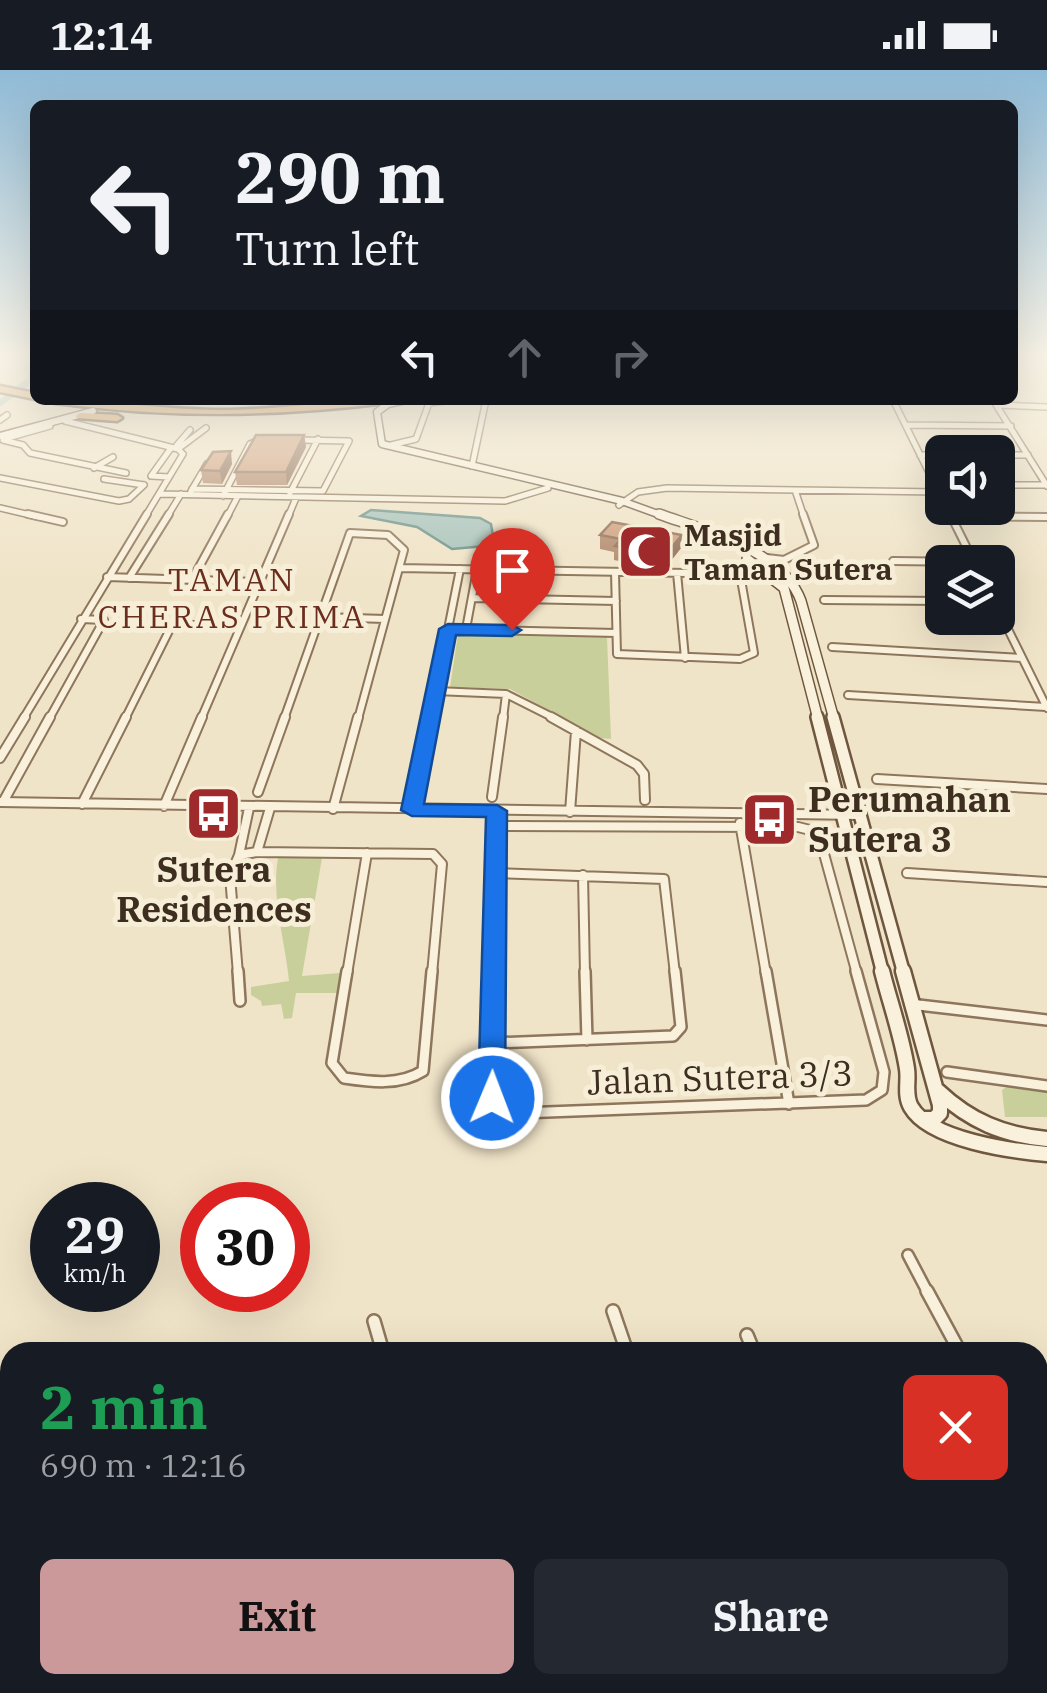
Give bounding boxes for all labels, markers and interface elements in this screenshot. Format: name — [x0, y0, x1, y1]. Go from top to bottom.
text: 12:14 — [50, 11, 153, 60]
text: 290 m — [235, 131, 445, 222]
icon: left — [70, 140, 200, 270]
text: Turn left — [235, 219, 419, 277]
icon: left — [392, 330, 447, 385]
icon: ahead — [497, 330, 552, 385]
icon: right — [602, 330, 657, 385]
map controls — [925, 435, 1015, 635]
button: sound — [925, 435, 1015, 525]
place label: Masjid Taman Sutera — [684, 515, 893, 588]
mosque icon: Masjid Taman Sutera — [615, 521, 675, 581]
pin — [470, 528, 555, 631]
icon: arrive — [485, 543, 540, 598]
button: layers — [925, 545, 1015, 635]
district label: TAMAN CHERAS PRIMA — [98, 558, 366, 637]
place label: Perumahan Sutera 3 — [808, 776, 1011, 862]
bus stop icon: Sutera Residences — [184, 783, 244, 843]
bus stop icon: Perumahan Sutera 3 — [739, 789, 799, 849]
place label: Sutera Residences — [116, 846, 312, 932]
position arrow — [440, 1046, 544, 1150]
street label: Jalan Sutera 3/3 — [586, 1049, 854, 1105]
speed limit sign: 30 — [180, 1182, 310, 1312]
text: 29 — [65, 1202, 125, 1267]
text: km/h — [63, 1256, 127, 1289]
text: 2 min — [40, 1367, 208, 1446]
button: close — [903, 1375, 1008, 1480]
text: 690 m · 12:16 — [40, 1444, 247, 1486]
button: Exit — [40, 1559, 514, 1674]
button: Share — [534, 1559, 1008, 1674]

